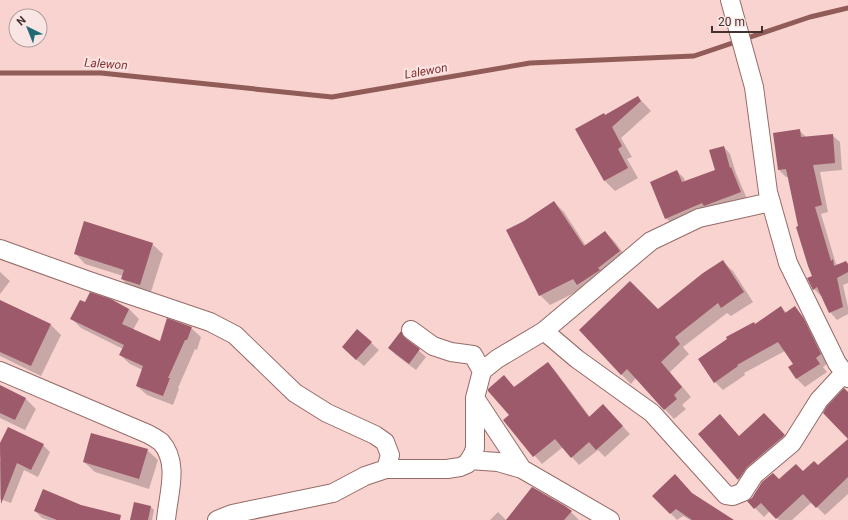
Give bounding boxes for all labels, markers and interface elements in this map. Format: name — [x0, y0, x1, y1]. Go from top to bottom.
north arrow — [8, 8, 48, 48]
scale bar — [712, 8, 762, 34]
text: N — [14, 13, 29, 28]
text: 20 m — [718, 15, 745, 29]
water label: Lalewon — [84, 56, 128, 72]
water label: Lalewon — [403, 60, 449, 82]

